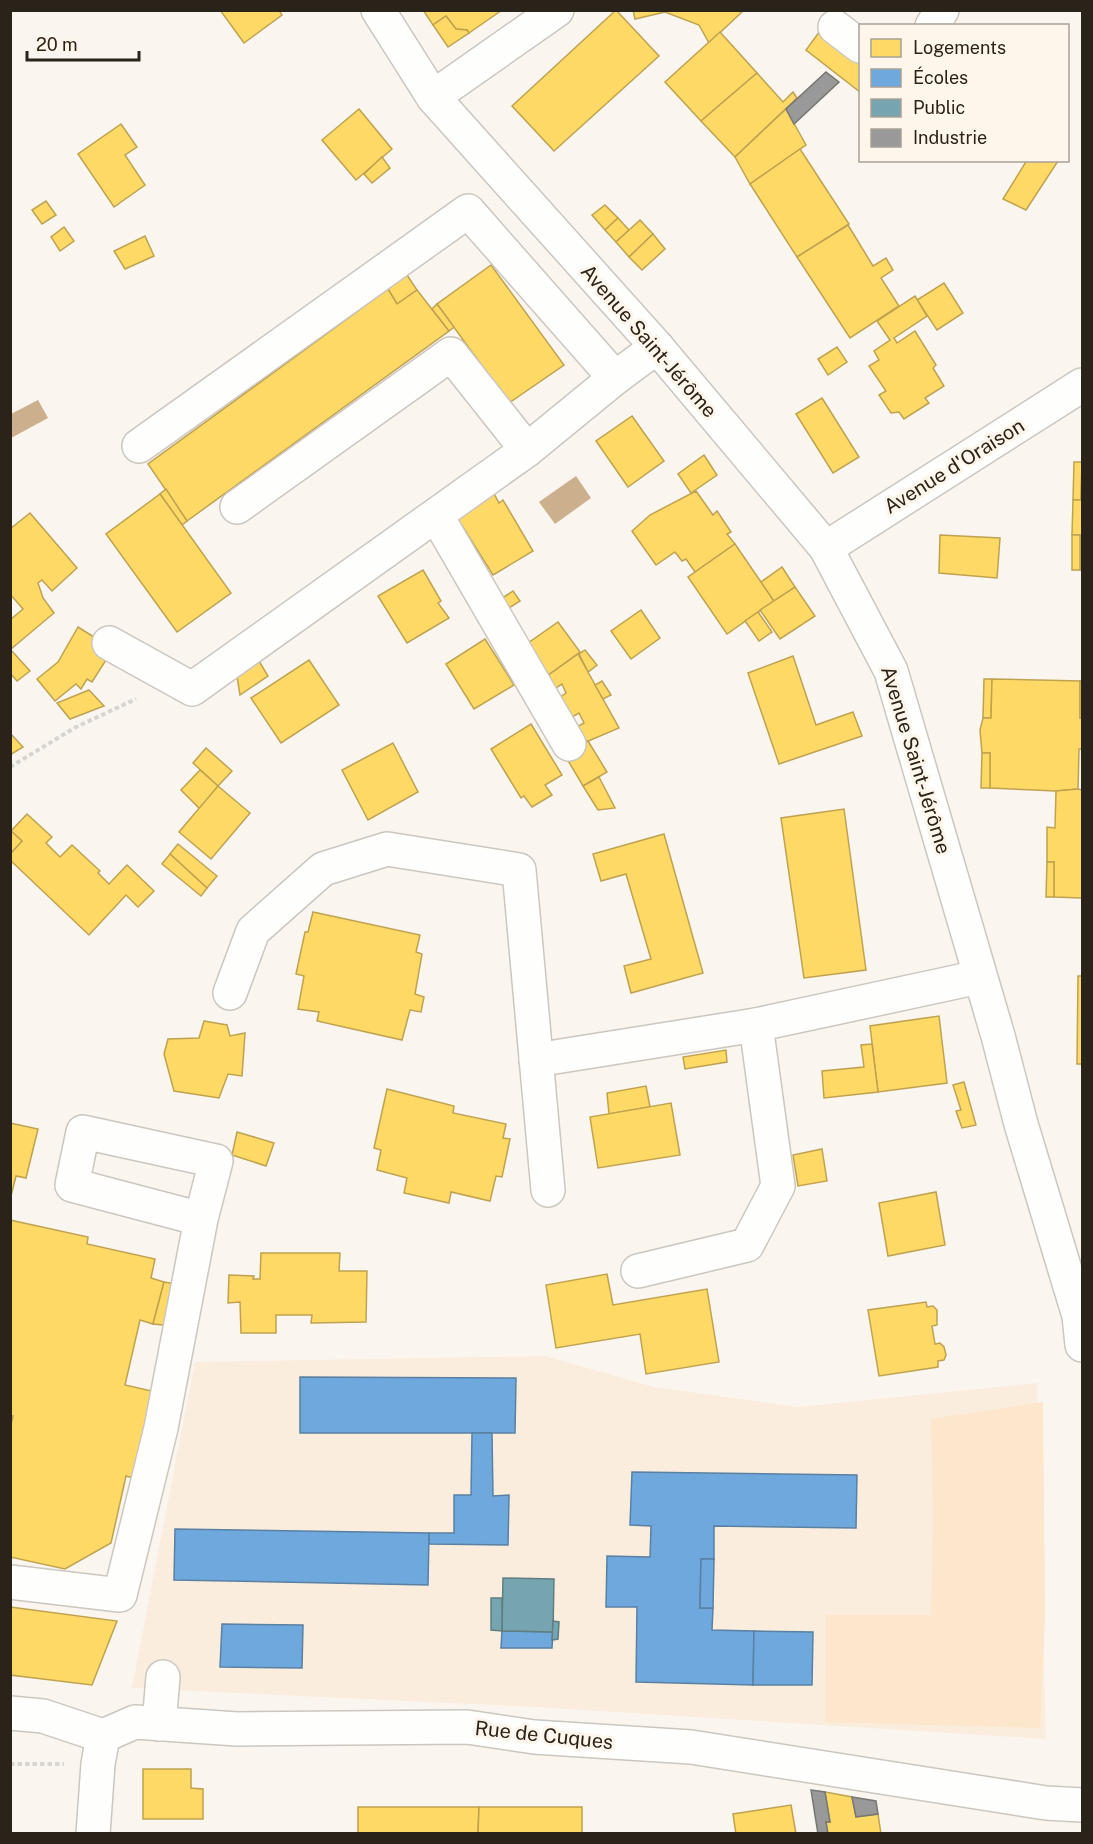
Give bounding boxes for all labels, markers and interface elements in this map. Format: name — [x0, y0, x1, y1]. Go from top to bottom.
scale bar — [27, 24, 140, 62]
legend — [859, 24, 1069, 162]
text: 20 m — [36, 34, 78, 55]
text: Logements — [913, 37, 1006, 58]
text: Écoles — [913, 66, 968, 88]
text: Public — [913, 97, 965, 118]
text: Industrie — [913, 127, 987, 148]
street label: Avenue Saint-Jérôme — [576, 260, 722, 422]
street label: Avenue d'Oraison — [879, 413, 1029, 519]
street label: Avenue Saint-Jérôme — [876, 663, 956, 857]
street label: Rue de Cuques — [474, 1716, 614, 1754]

